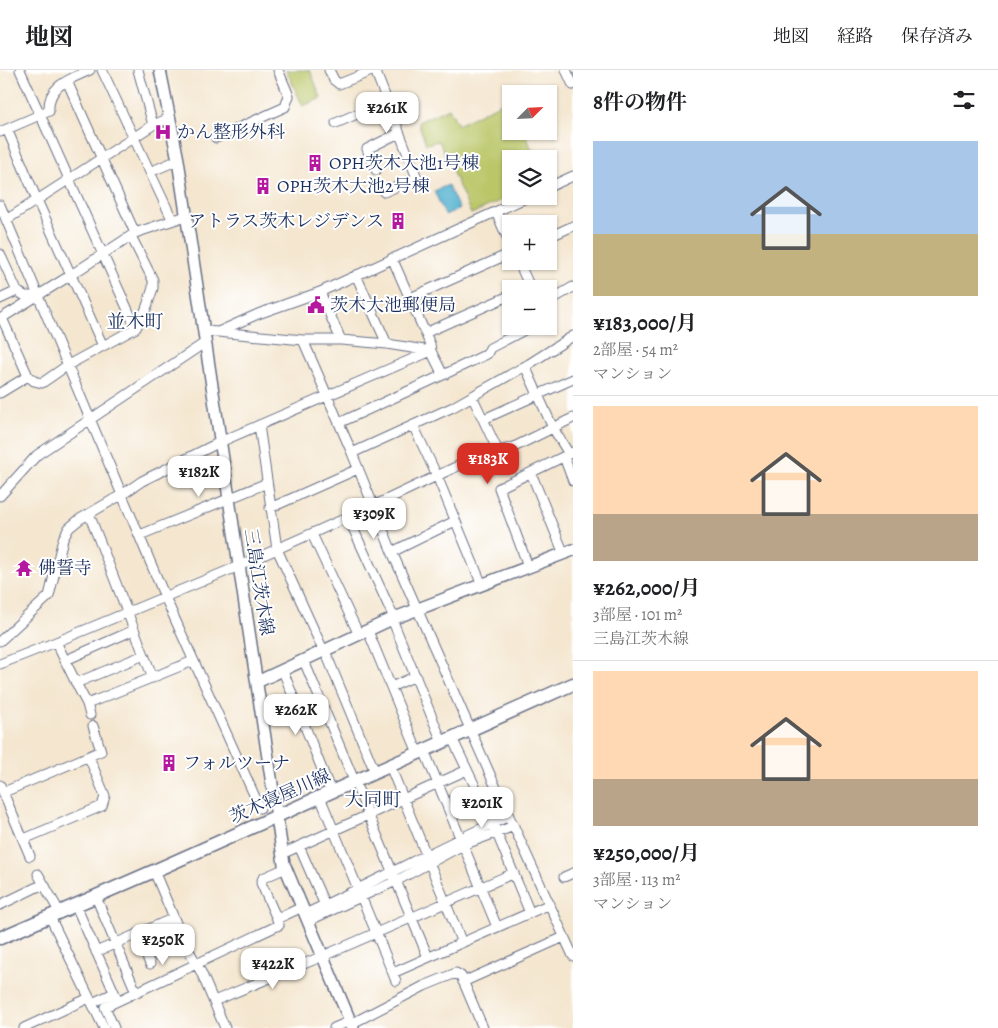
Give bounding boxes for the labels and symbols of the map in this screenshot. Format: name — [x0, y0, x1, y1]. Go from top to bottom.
north arrow — [502, 85, 558, 140]
pin: ¥261K — [352, 92, 422, 134]
place label: かん整形外科 — [177, 120, 285, 144]
hospital icon: かん整形外科 — [153, 122, 173, 142]
place label: OPH茨木大池1号棟 — [329, 151, 479, 175]
building icon: OPH茨木大池1号棟 — [305, 153, 325, 173]
place label: OPH茨木大池2号棟 — [277, 174, 430, 198]
building icon: OPH茨木大池2号棟 — [253, 176, 273, 196]
place label: アトラス茨木レジデンス — [188, 209, 384, 233]
building icon: アトラス茨木レジデンス — [388, 211, 408, 231]
place label: 茨木大池郵便局 — [330, 293, 456, 317]
public building icon: 茨木大池郵便局 — [306, 295, 326, 315]
district label: 並木町 — [106, 309, 164, 335]
pin: ¥183K — [453, 442, 523, 485]
pin: ¥182K — [164, 456, 234, 498]
pin: ¥309K — [339, 498, 409, 540]
street label: 三島江茨木線 — [239, 527, 279, 637]
place label: 佛誓寺 — [38, 556, 92, 580]
temple icon: 佛誓寺 — [14, 558, 34, 578]
pin: ¥262K — [261, 694, 331, 736]
place label: フォルツーナ — [183, 751, 290, 775]
building icon: フォルツーナ — [159, 753, 179, 773]
street label: 茨木寝屋川線 — [226, 763, 334, 829]
pin: ¥201K — [447, 786, 517, 829]
district label: 大同町 — [344, 787, 402, 813]
pin: ¥250K — [128, 924, 198, 966]
pin: ¥422K — [238, 948, 308, 990]

